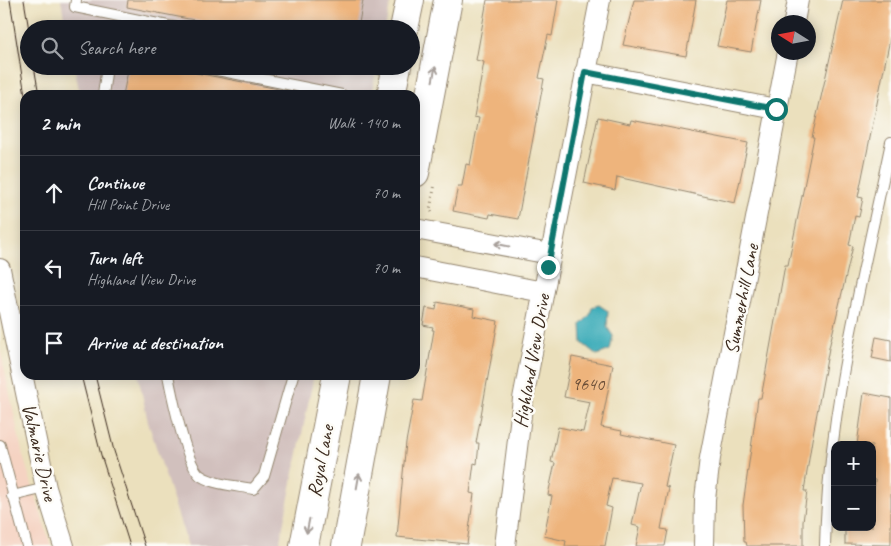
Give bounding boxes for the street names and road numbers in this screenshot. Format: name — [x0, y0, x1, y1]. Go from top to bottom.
street label: Summerhill Lane — [719, 241, 765, 356]
street label: Highland View Drive — [507, 291, 556, 430]
street label: Valmarie Drive — [16, 401, 63, 505]
street label: Royal Lane — [301, 422, 340, 499]

